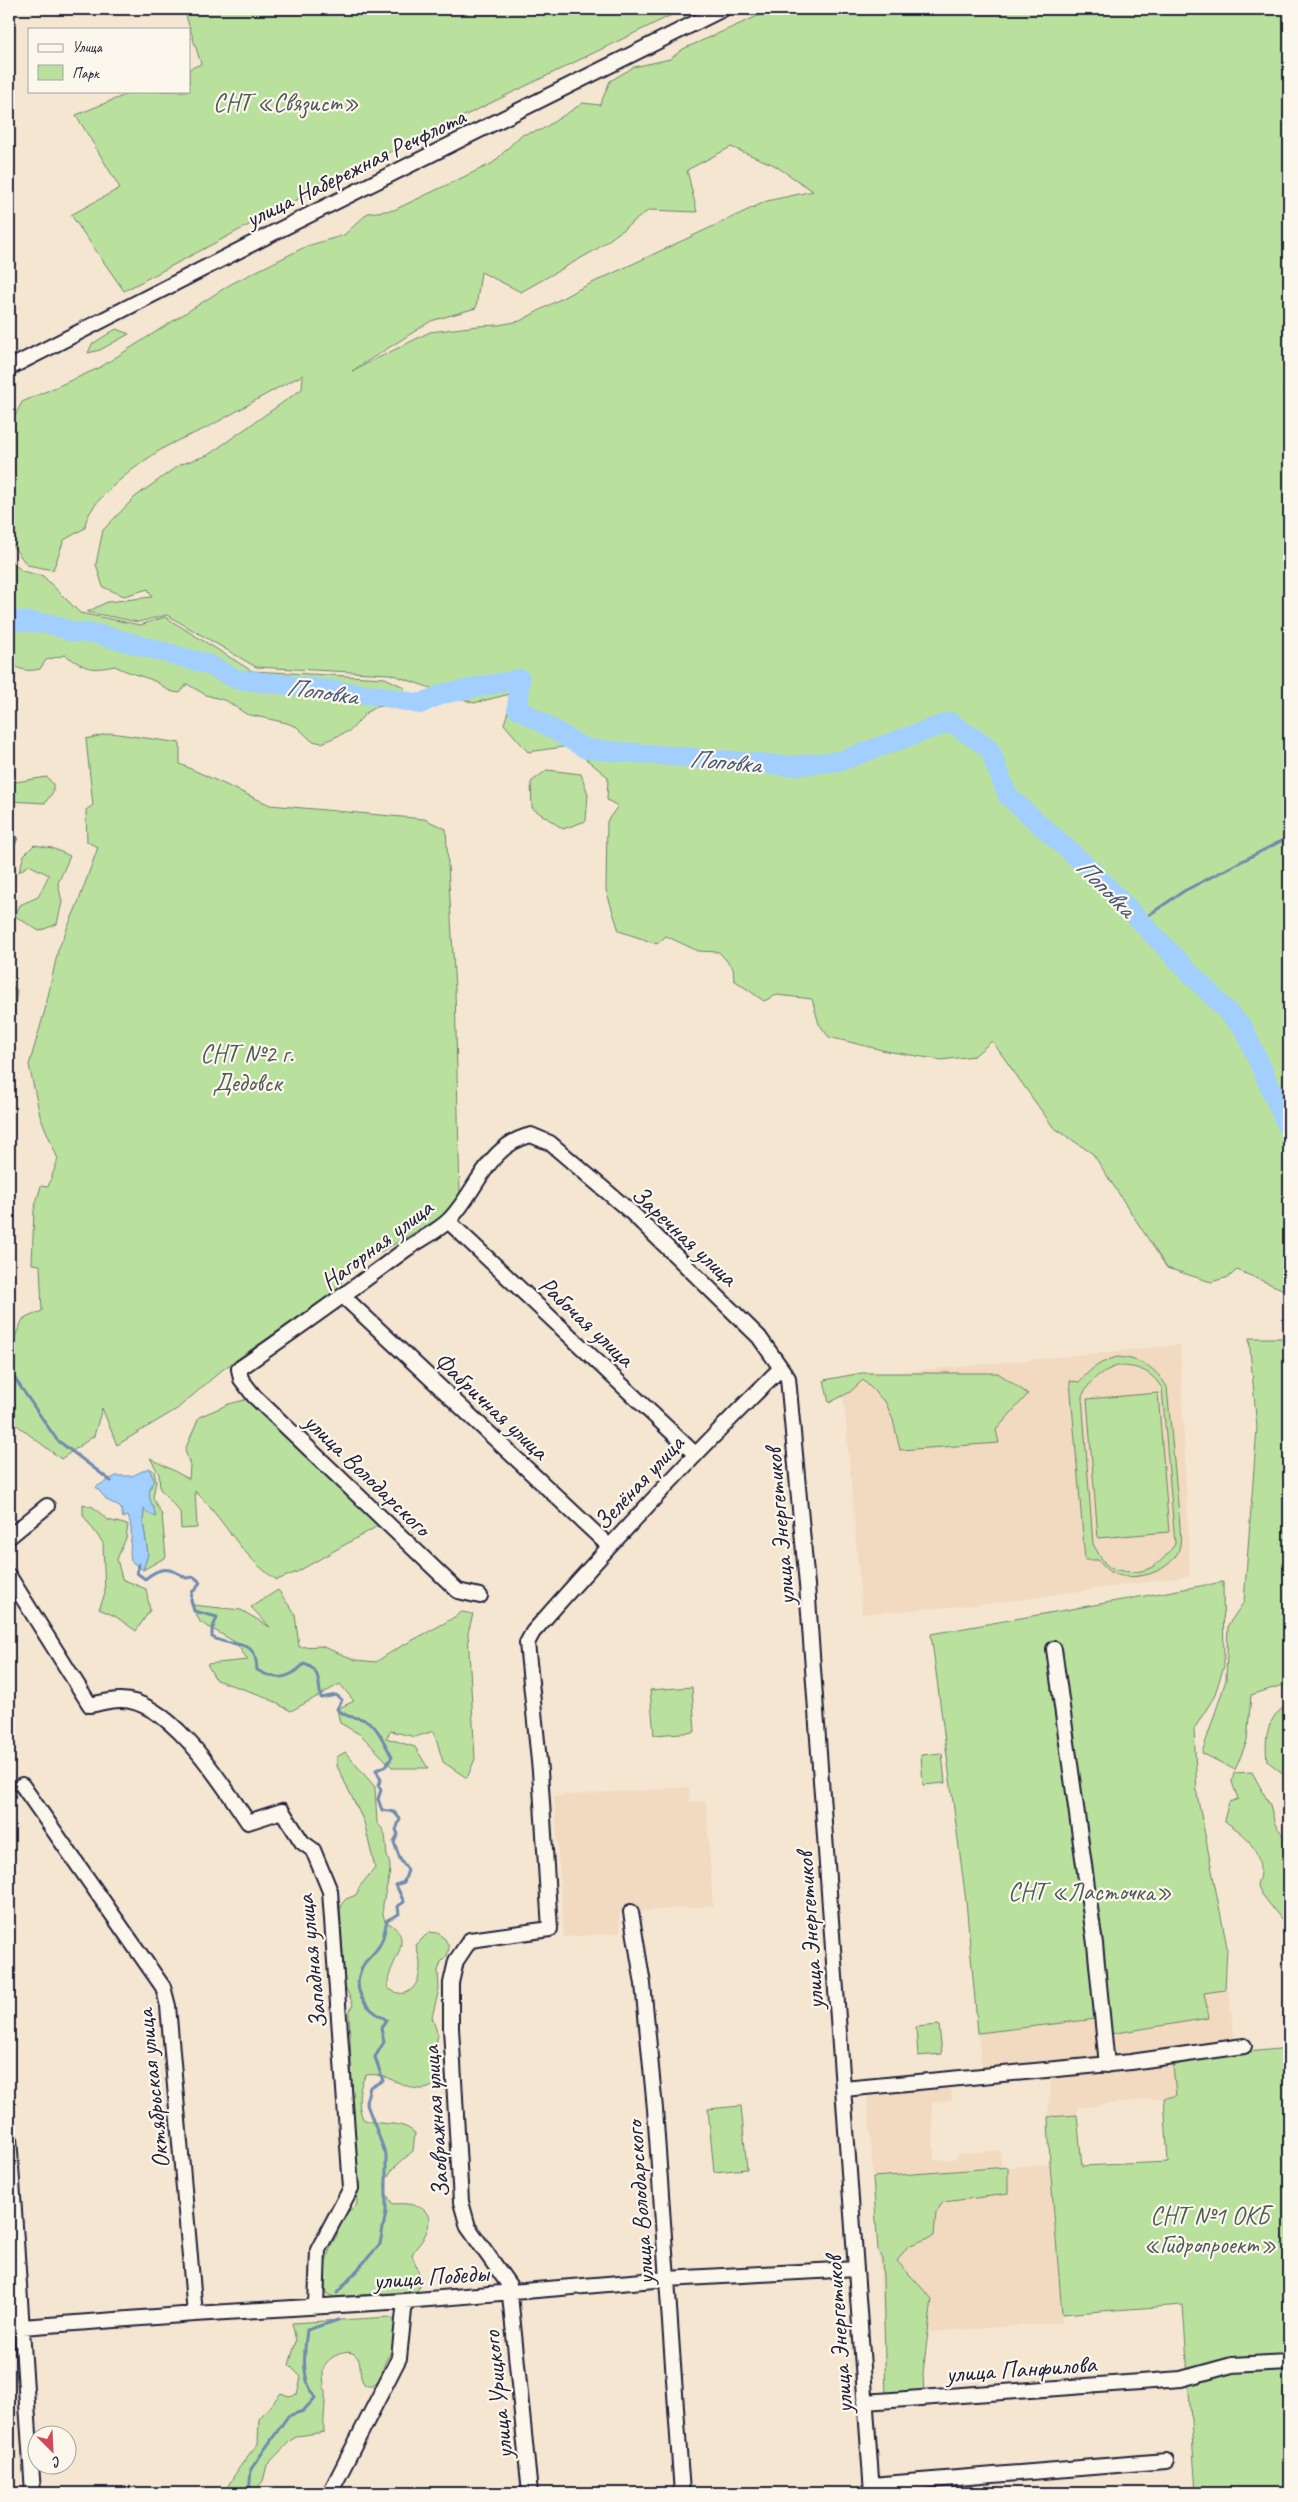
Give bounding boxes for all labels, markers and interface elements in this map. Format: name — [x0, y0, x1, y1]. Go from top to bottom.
legend — [28, 28, 190, 92]
text: Улица — [72, 38, 103, 57]
text: Парк — [72, 64, 100, 83]
park label: СНТ «Связист» — [213, 87, 359, 119]
street label: улица Набережная Речфлота — [238, 100, 472, 236]
water label: Поповка — [284, 670, 363, 713]
water label: Поповка — [688, 742, 765, 781]
water label: Поповка — [1069, 851, 1145, 927]
park label: СНТ №2 г. Дедовск — [200, 1038, 294, 1099]
street label: Заречная улица — [625, 1178, 746, 1294]
street label: Нагорная улица — [314, 1191, 441, 1298]
street label: Рабочая улица — [532, 1269, 642, 1376]
street label: Фабричная улица — [427, 1345, 557, 1468]
street label: улица Володарского — [296, 1405, 440, 1545]
street label: Зелёная улица — [587, 1427, 692, 1537]
street label: улица Энергетиков — [757, 1442, 803, 1609]
street label: улица Энергетиков — [788, 1847, 832, 2013]
park label: СНТ «Ласточка» — [1008, 1876, 1172, 1908]
street label: Западная улица — [289, 1891, 335, 2031]
street label: Октябрьская улица — [128, 2005, 177, 2170]
street label: Заовражная улица — [415, 2043, 457, 2199]
street label: улица Володарского — [618, 2117, 662, 2288]
park label: СНТ №1 ОКБ «Гидропроект» — [1143, 2200, 1277, 2261]
street label: улица Энергетиков — [817, 2251, 861, 2417]
street label: улица Победы — [370, 2257, 492, 2297]
street label: улица Урицкого — [475, 2328, 521, 2462]
street label: улица Панфилова — [943, 2348, 1099, 2390]
north arrow — [28, 2424, 78, 2474]
text: С — [49, 2452, 64, 2471]

